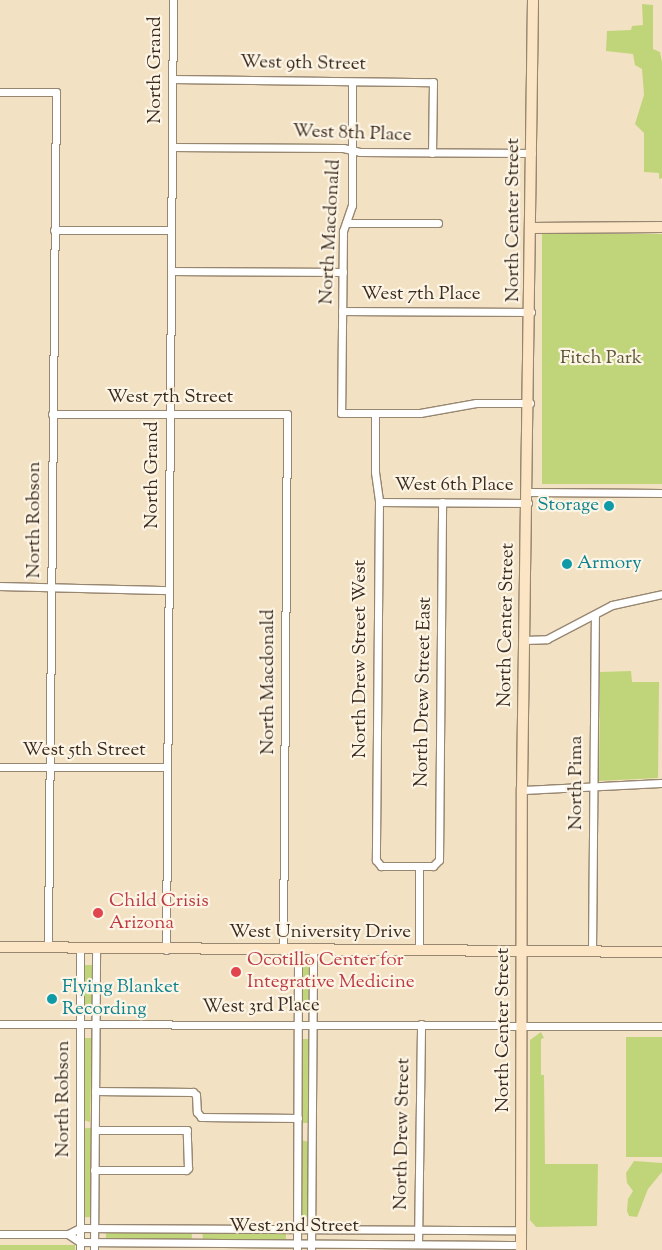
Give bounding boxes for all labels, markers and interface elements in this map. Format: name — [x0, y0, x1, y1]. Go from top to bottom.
street label: North Grand — [145, 16, 167, 124]
street label: West 9th Street — [240, 52, 366, 76]
street label: West 8th Place — [292, 121, 412, 147]
street label: North Center Street — [503, 138, 525, 302]
street label: North Macdonald — [316, 159, 346, 305]
street label: West 7th Place — [361, 284, 481, 306]
park label: Fitch Park — [560, 348, 642, 370]
street label: West 7th Street — [107, 387, 233, 409]
street label: North Grand — [142, 421, 164, 529]
street label: North Robson — [24, 462, 46, 578]
street label: West 6th Place — [394, 475, 514, 497]
place label: Storage — [537, 495, 599, 517]
marker: Storage — [603, 500, 615, 512]
street label: North Center Street — [494, 543, 520, 707]
place label: Armory — [577, 553, 642, 575]
marker: Armory — [561, 558, 573, 570]
street label: North Drew Street West — [350, 560, 372, 758]
street label: North Drew Street East — [411, 597, 437, 787]
street label: North Macdonald — [258, 609, 280, 755]
street label: North Pima — [566, 736, 588, 830]
street label: West 5th Street — [22, 740, 146, 762]
place label: Child Crisis Arizona — [109, 891, 209, 935]
marker: Child Crisis Arizona — [91, 906, 105, 920]
street label: West University Drive — [229, 922, 411, 944]
street label: North Center Street — [493, 948, 515, 1112]
place label: Ocotillo Center for Integrative Medicine — [247, 950, 415, 994]
marker: Ocotillo Center for Integrative Medicine — [229, 965, 243, 979]
place label: Flying Blanket Recording — [62, 977, 179, 1021]
marker: Flying Blanket Recording — [46, 993, 58, 1005]
street label: West 3rd Place — [202, 995, 320, 1019]
street label: North Robson — [53, 1041, 75, 1157]
street label: North Drew Street — [390, 1058, 416, 1210]
street label: West 2nd Street — [229, 1216, 359, 1238]

